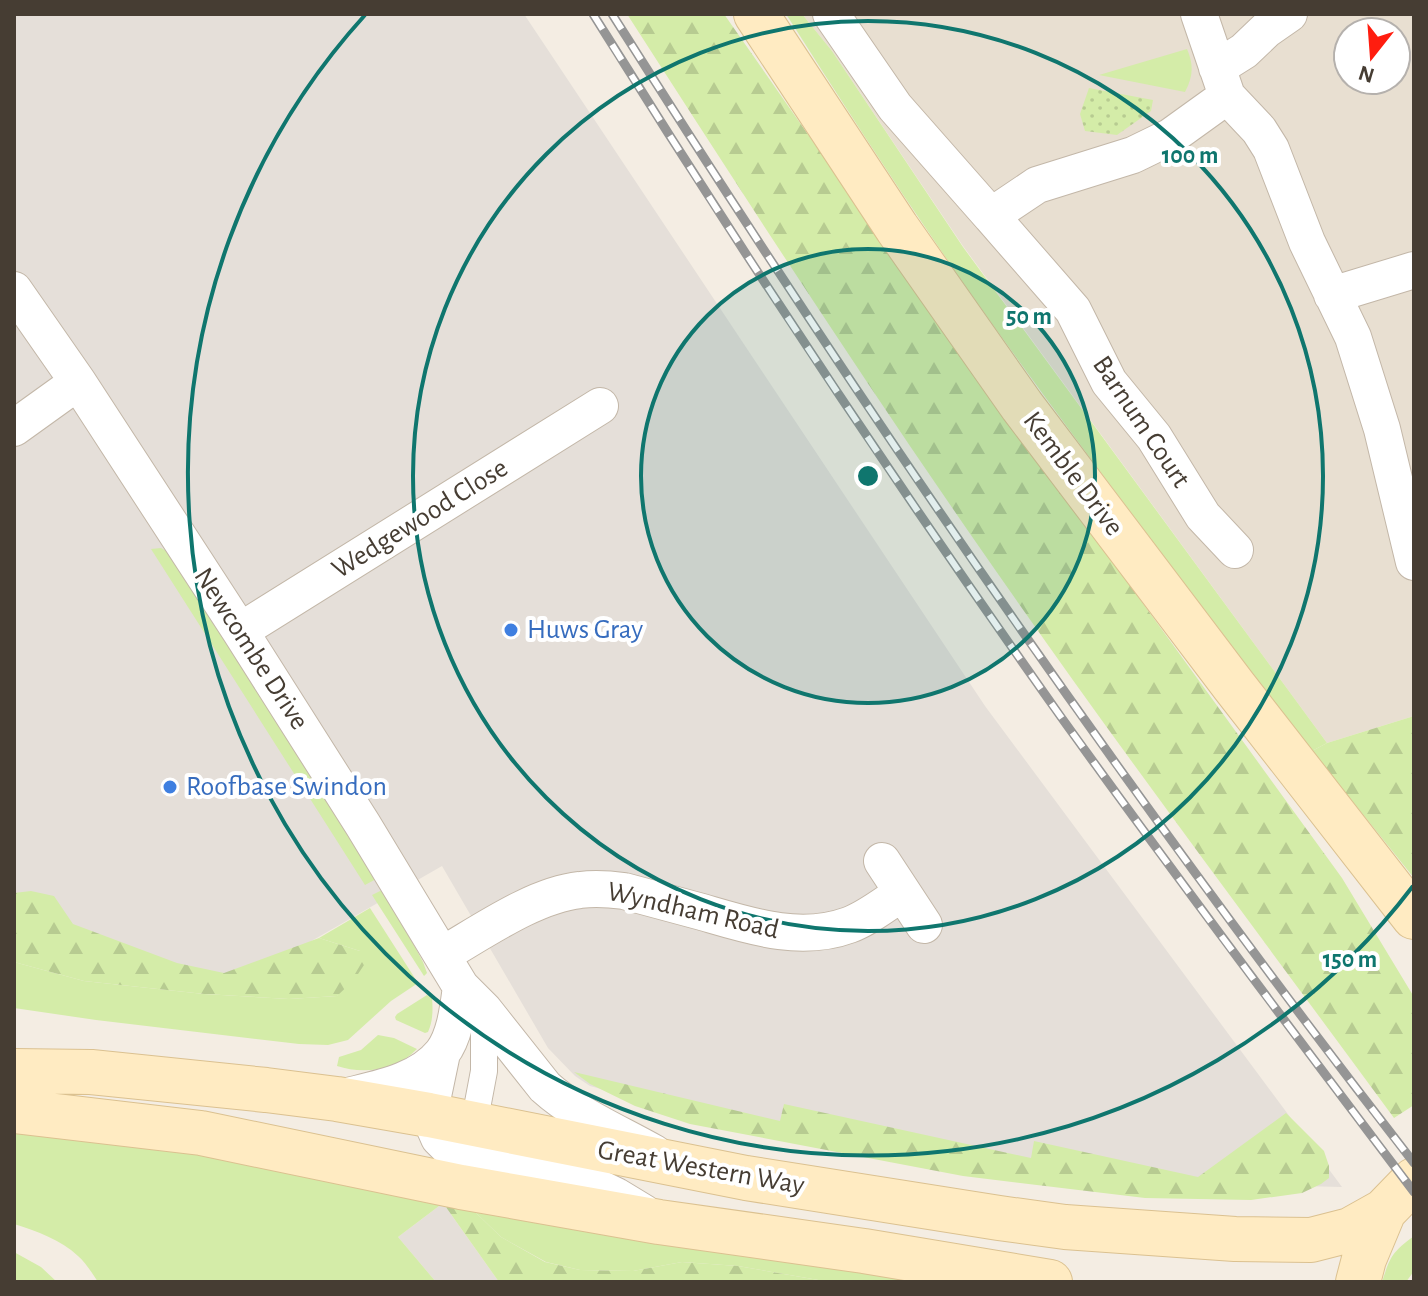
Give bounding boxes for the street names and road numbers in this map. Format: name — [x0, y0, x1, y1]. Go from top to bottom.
street label: Barnum Court — [1087, 351, 1195, 493]
street label: Kemble Drive — [1018, 407, 1128, 541]
street label: Wedgewood Close — [327, 454, 513, 584]
street label: Newcombe Drive — [188, 563, 314, 735]
street label: Wyndham Road — [605, 878, 781, 944]
street label: Great Western Way — [596, 1136, 807, 1200]

